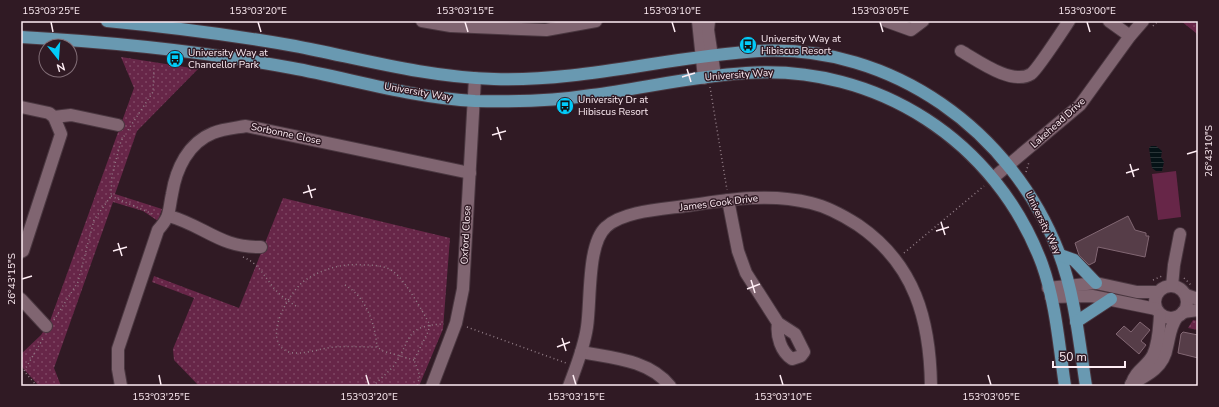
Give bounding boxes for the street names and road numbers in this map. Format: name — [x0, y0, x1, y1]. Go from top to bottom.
street label: University Way — [704, 66, 774, 84]
street label: University Way — [383, 79, 454, 105]
street label: Lakehead Drive — [1028, 95, 1088, 151]
street label: Sorbonne Close — [250, 120, 322, 148]
street label: University Way — [1022, 189, 1065, 258]
street label: James Cook Drive — [678, 191, 759, 215]
street label: Oxford Close — [457, 205, 475, 265]

